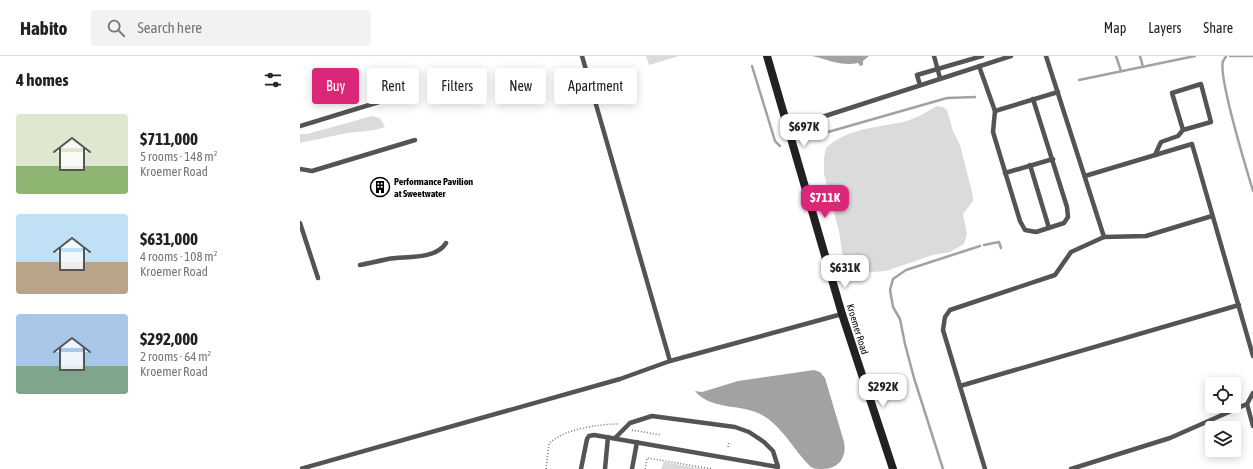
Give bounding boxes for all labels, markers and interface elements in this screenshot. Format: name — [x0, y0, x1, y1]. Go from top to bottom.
search box — [91, 10, 371, 46]
text: Habito — [20, 17, 67, 39]
icon: search — [105, 17, 127, 39]
text: Search here — [137, 19, 202, 36]
text: Map — [1104, 20, 1126, 36]
text: Layers — [1148, 20, 1181, 36]
text: Share — [1203, 20, 1233, 36]
chip: Buy — [312, 68, 359, 104]
chip: Rent — [367, 68, 419, 104]
chip: Filters — [427, 68, 487, 104]
chip: New — [495, 68, 546, 104]
chip: Apartment — [554, 68, 637, 104]
icon: filters — [262, 69, 284, 91]
text: 4 homes — [16, 70, 69, 90]
pin: $697K — [776, 114, 832, 148]
text: $697K — [789, 119, 819, 134]
text: $711,000 — [140, 129, 198, 149]
icon: home — [48, 130, 96, 178]
text: 5 rooms · 148 m² — [140, 149, 217, 164]
text: Kroemer Road — [140, 164, 208, 179]
building icon: Performance Pavilion at Sweetwater — [369, 176, 391, 198]
place label: Performance Pavilion at Sweetwater — [394, 176, 473, 199]
pin: $711K — [797, 185, 853, 219]
text: $711K — [810, 190, 840, 205]
text: $631,000 — [140, 229, 198, 249]
icon: home — [48, 230, 96, 278]
text: 4 rooms · 108 m² — [140, 249, 217, 264]
pin: $631K — [817, 255, 873, 289]
text: $631K — [830, 260, 860, 275]
text: Kroemer Road — [140, 264, 208, 279]
street label: Kroemer Road — [845, 303, 870, 356]
text: $292,000 — [140, 329, 198, 349]
icon: home — [48, 330, 96, 378]
text: 2 rooms · 64 m² — [140, 349, 211, 364]
text: Kroemer Road — [140, 364, 208, 379]
pin: $292K — [855, 374, 911, 408]
map controls — [1205, 377, 1241, 457]
button: locate — [1205, 377, 1241, 413]
text: $292K — [868, 379, 898, 394]
button: layers — [1205, 421, 1241, 457]

